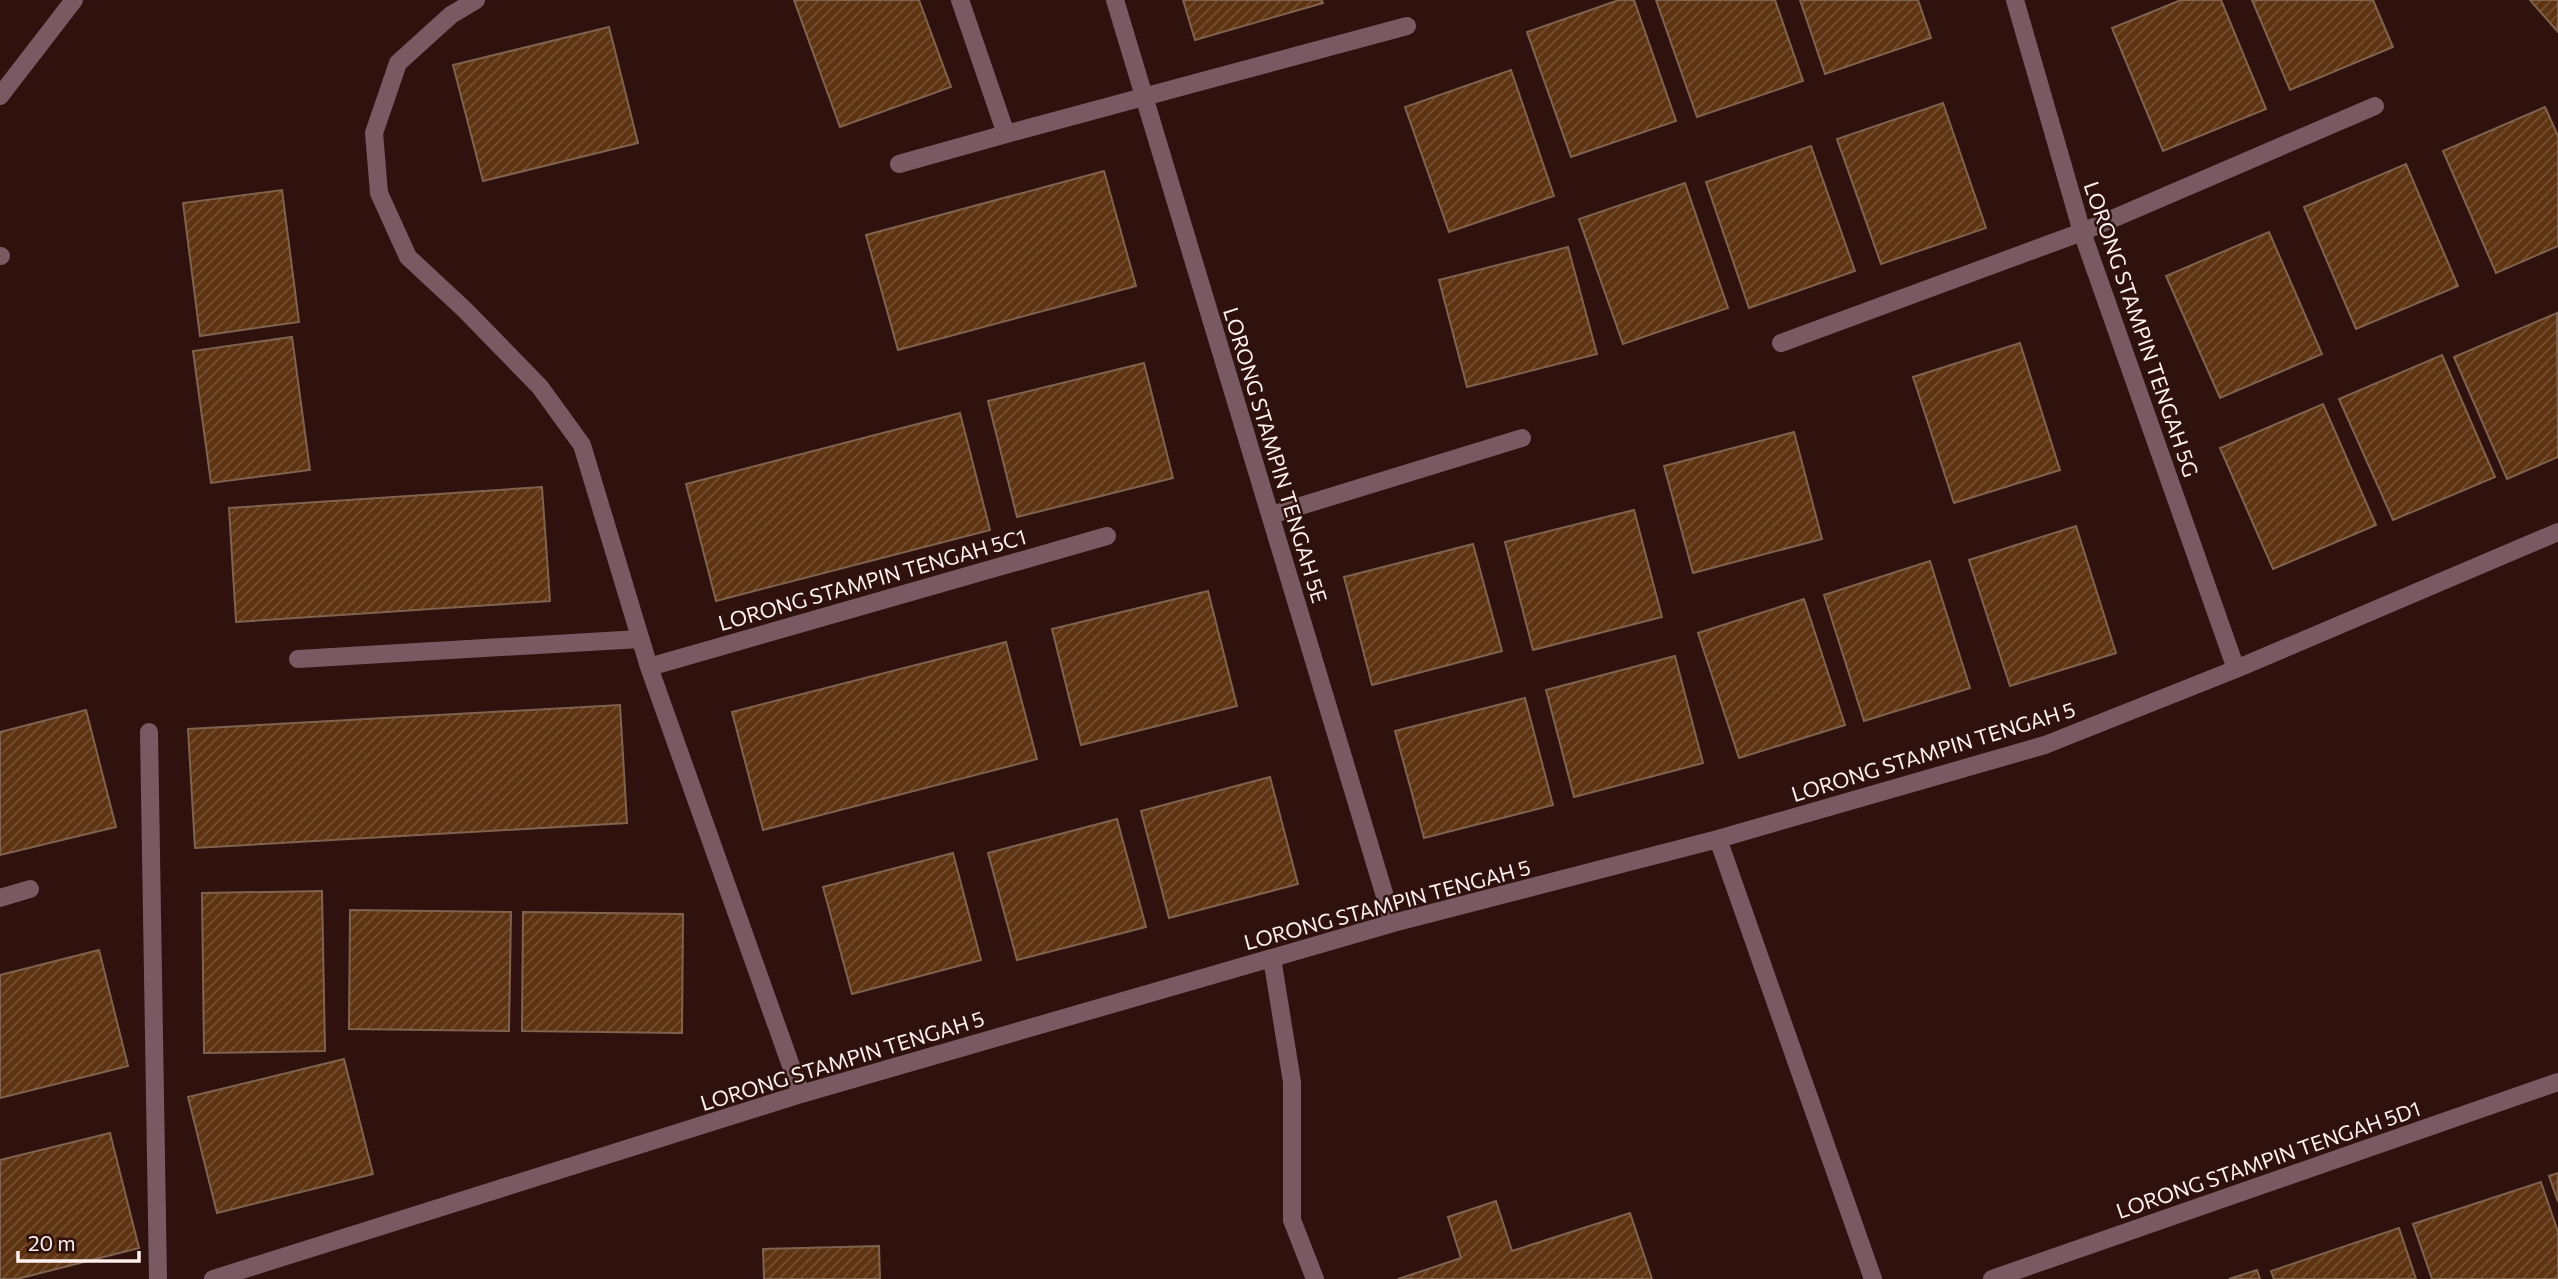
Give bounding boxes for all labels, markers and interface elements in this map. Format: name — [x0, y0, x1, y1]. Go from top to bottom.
street label: LORONG STAMPIN TENGAH 5G — [2080, 178, 2204, 480]
street label: LORONG STAMPIN TENGAH 5E — [1219, 304, 1333, 606]
street label: LORONG STAMPIN TENGAH 5C1 — [715, 523, 1029, 635]
street label: LORONG STAMPIN TENGAH 5 — [1788, 696, 2078, 806]
street label: LORONG STAMPIN TENGAH 5 — [1241, 854, 1533, 954]
street label: LORONG STAMPIN TENGAH 5 — [697, 1005, 987, 1115]
street label: LORONG STAMPIN TENGAH 5D1 — [2113, 1095, 2423, 1223]
scale bar — [18, 1220, 138, 1264]
text: 20 m — [28, 1230, 76, 1255]

